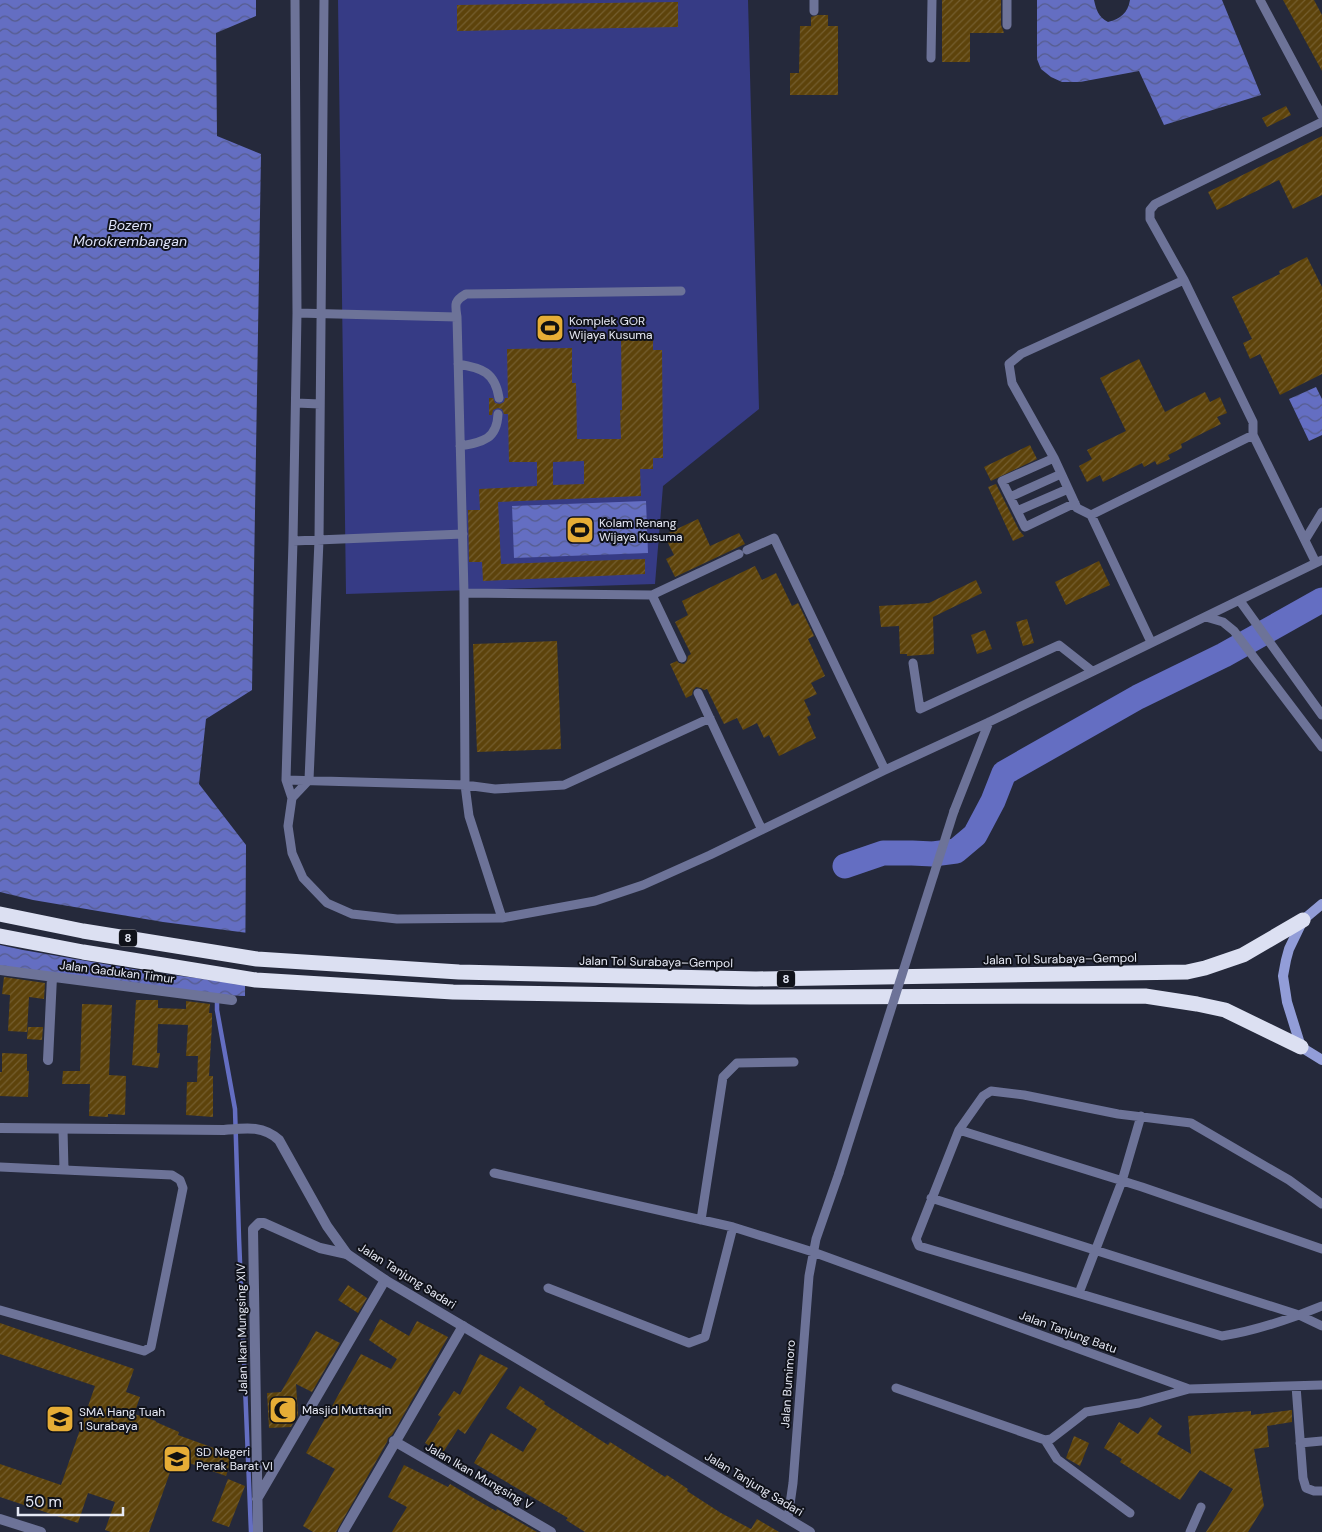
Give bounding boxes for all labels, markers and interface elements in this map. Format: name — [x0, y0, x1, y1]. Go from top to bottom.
water label: Bozem Morokrembangan — [73, 216, 187, 250]
sports icon: Komplek GOR Wijaya Kusuma — [535, 313, 565, 343]
place label: Komplek GOR Wijaya Kusuma — [569, 313, 653, 343]
sports icon: Kolam Renang Wijaya Kusuma — [565, 515, 595, 545]
place label: Kolam Renang Wijaya Kusuma — [599, 515, 683, 545]
road number: 8 — [119, 930, 137, 946]
street label: Jalan Tol Surabaya–Gempol — [983, 950, 1137, 968]
street label: Jalan Tol Surabaya–Gempol — [579, 953, 733, 971]
street label: Jalan Gadukan Timur — [58, 957, 176, 987]
road number: 8 — [777, 971, 795, 988]
street label: Jalan Tanjung Sadari — [355, 1239, 459, 1313]
street label: Jalan Ikan Mungsing XIV — [233, 1263, 251, 1395]
street label: Jalan Tanjung Batu — [1017, 1307, 1119, 1357]
street label: Jalan Bumimoro — [777, 1339, 799, 1429]
mosque icon: Masjid Muttaqin — [268, 1395, 298, 1425]
place label: Masjid Muttaqin — [302, 1402, 391, 1418]
school or university icon: SMA Hang Tuah 1 Surabaya — [45, 1404, 75, 1434]
place label: SMA Hang Tuah 1 Surabaya — [79, 1404, 165, 1434]
street label: Jalan Ikan Mungsing V — [422, 1439, 536, 1513]
school or university icon: SD Negeri Perak Barat VI — [162, 1444, 192, 1474]
place label: SD Negeri Perak Barat VI — [196, 1444, 273, 1474]
street label: Jalan Tanjung Sadari — [702, 1448, 806, 1520]
scale bar — [18, 1484, 122, 1516]
text: 50 m — [25, 1492, 62, 1512]

